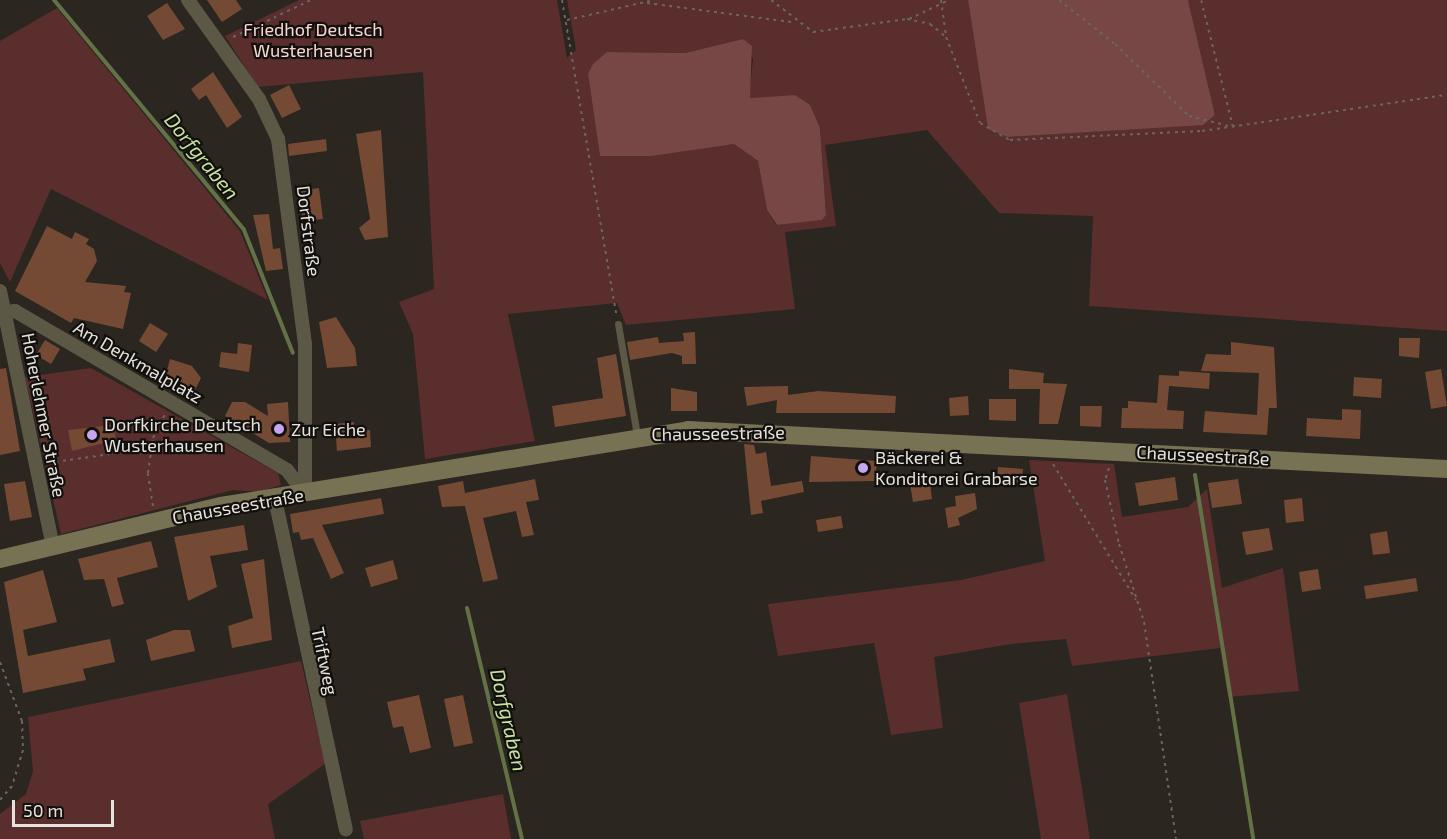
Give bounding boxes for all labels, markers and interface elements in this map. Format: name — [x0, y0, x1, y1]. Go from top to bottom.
park label: Friedhof Deutsch Wusterhausen — [243, 19, 383, 62]
water label: Dorfgraben — [160, 108, 244, 204]
street label: Dorfstraße — [293, 184, 325, 278]
street label: Am Denkmalplatz — [70, 316, 206, 408]
street label: Hoherlehmer Straße — [17, 331, 71, 499]
place label: Dorfkirche Deutsch Wusterhausen — [104, 414, 261, 456]
place label: Zur Eiche — [291, 418, 366, 440]
street label: Chausseestraße — [651, 421, 785, 445]
marker: Zur Eiche — [272, 422, 286, 436]
marker: Dorfkirche Deutsch Wusterhausen — [85, 428, 99, 442]
street label: Chausseestraße — [1136, 441, 1270, 469]
place label: Bäckerei & Konditorei Grabarse — [875, 447, 1038, 490]
marker: Bäckerei & Konditorei Grabarse — [856, 461, 870, 475]
street label: Chausseestraße — [170, 484, 306, 528]
street label: Triftweg — [307, 625, 343, 697]
water label: Dorfgraben — [486, 666, 532, 774]
scale bar — [15, 788, 117, 826]
text: 50 m — [23, 799, 63, 821]

